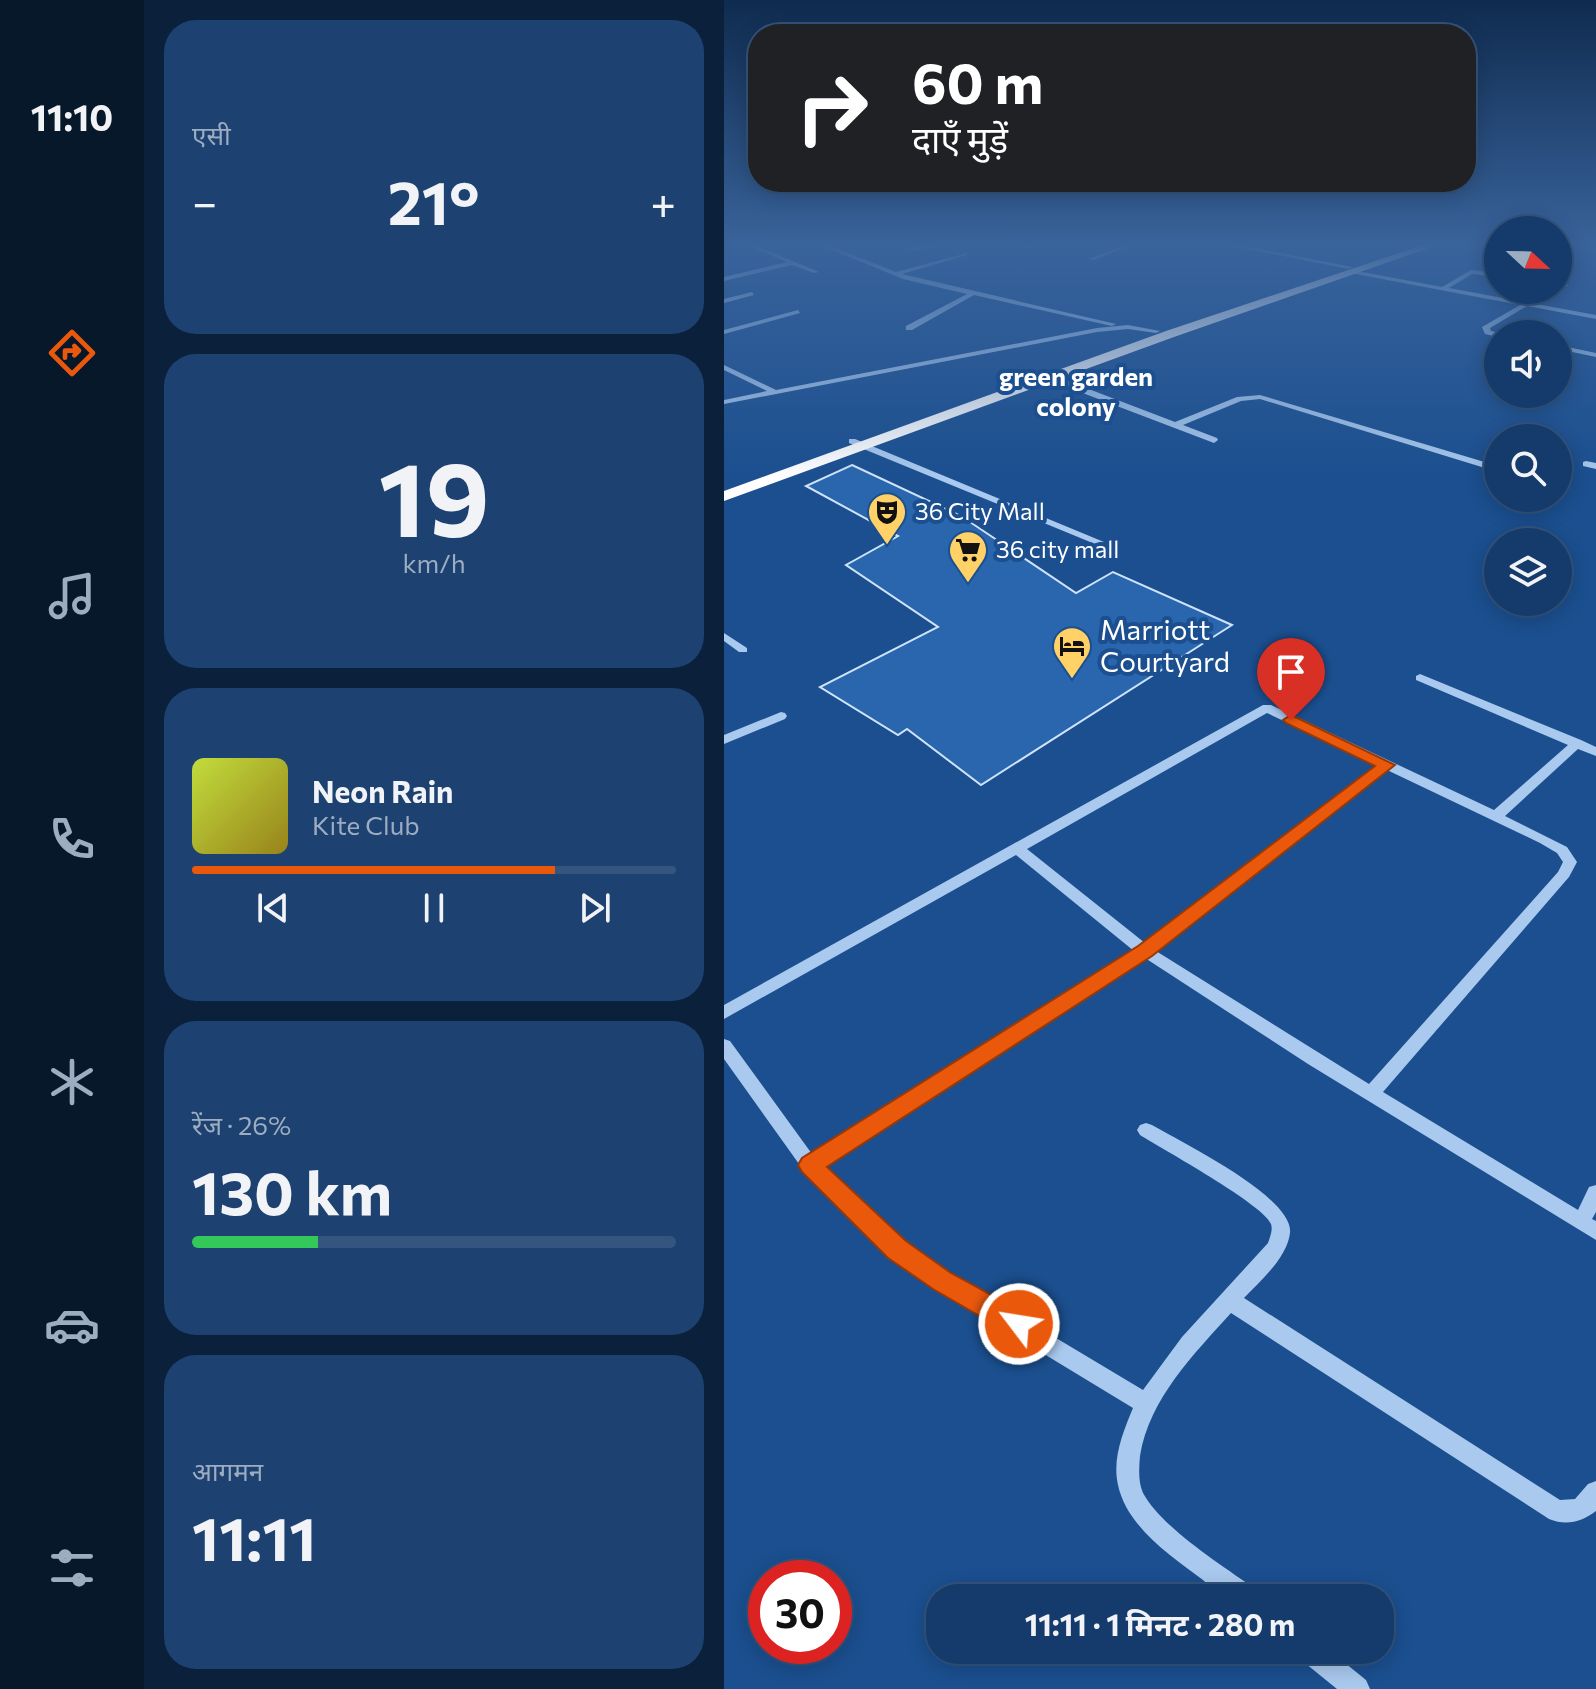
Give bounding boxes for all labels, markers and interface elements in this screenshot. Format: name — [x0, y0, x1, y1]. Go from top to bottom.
text: 60 m — [912, 47, 1043, 116]
icon: right — [780, 56, 884, 160]
text: 11:10 — [31, 94, 113, 138]
text: दाएँ मुड़ें — [912, 116, 1008, 160]
text: एसी — [192, 119, 231, 150]
text: 21° — [388, 164, 480, 237]
text: − — [192, 174, 217, 228]
text: + — [650, 174, 676, 228]
north arrow — [1484, 216, 1572, 304]
map controls — [1484, 216, 1572, 616]
button: sound — [1484, 320, 1572, 408]
icon: directions — [44, 325, 100, 381]
district label: green garden colony — [999, 360, 1153, 421]
button: search — [1484, 424, 1572, 512]
text: 19 — [378, 431, 490, 558]
theatre icon: 36 City Mall — [866, 491, 908, 546]
place label: 36 City Mall — [915, 496, 1045, 525]
button: layers — [1484, 528, 1572, 616]
supermarket icon: 36 city mall — [947, 529, 989, 584]
place label: 36 city mall — [996, 534, 1119, 563]
text: km/h — [402, 547, 466, 578]
icon: music — [44, 568, 100, 624]
place label: Marriott Courtyard — [1100, 612, 1230, 678]
hotel icon: Marriott Courtyard — [1051, 625, 1093, 680]
pin — [1257, 638, 1325, 720]
icon: arrive — [1269, 650, 1313, 694]
text: Neon Rain — [312, 772, 453, 809]
text: Kite Club — [312, 809, 420, 840]
icon: phone — [44, 811, 100, 867]
icon: previous — [251, 886, 295, 930]
icon: pause — [412, 886, 456, 930]
icon: next — [573, 886, 617, 930]
icon: climate — [44, 1054, 100, 1110]
text: रेंज · 26% — [192, 1109, 291, 1140]
text: 130 km — [192, 1154, 392, 1227]
position arrow — [977, 1282, 1061, 1366]
icon: car — [44, 1297, 100, 1353]
text: आगमन — [192, 1455, 263, 1486]
text: 11:11 — [192, 1500, 316, 1573]
icon: filters — [44, 1540, 100, 1596]
speed limit sign: 30 — [748, 1560, 852, 1664]
text: 11:11 · 1 मिनट · 280 m — [1025, 1605, 1295, 1642]

